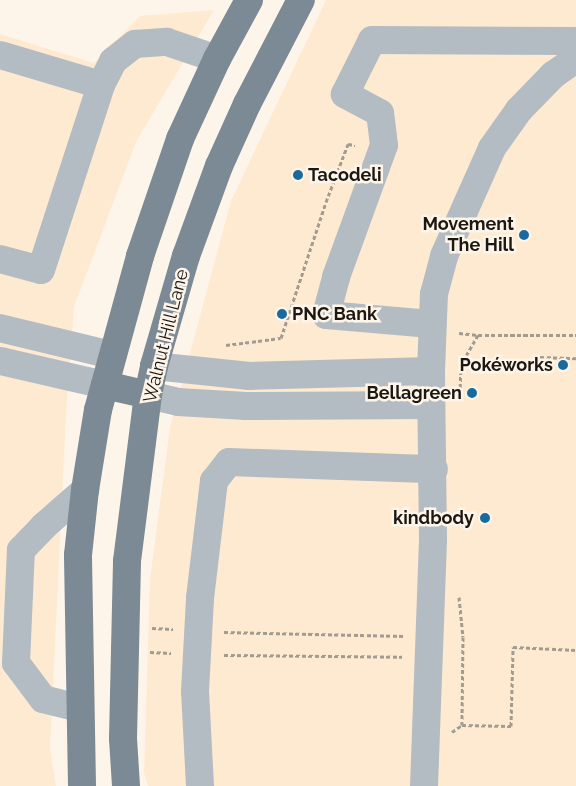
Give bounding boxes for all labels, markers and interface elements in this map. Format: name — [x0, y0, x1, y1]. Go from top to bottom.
place label: Tacodeli — [308, 164, 382, 186]
marker: Tacodeli — [292, 169, 304, 181]
place label: Movement The Hill — [422, 214, 514, 256]
marker: Movement The Hill — [518, 229, 530, 241]
street label: Walnut Hill Lane — [139, 267, 193, 405]
place label: PNC Bank — [292, 303, 377, 325]
marker: PNC Bank — [276, 308, 288, 320]
place label: Pokéworks — [459, 354, 553, 376]
marker: Pokéworks — [557, 359, 569, 371]
place label: Bellagreen — [367, 382, 462, 404]
marker: Bellagreen — [466, 387, 478, 399]
place label: kindbody — [393, 507, 474, 529]
marker: kindbody — [478, 511, 492, 525]

